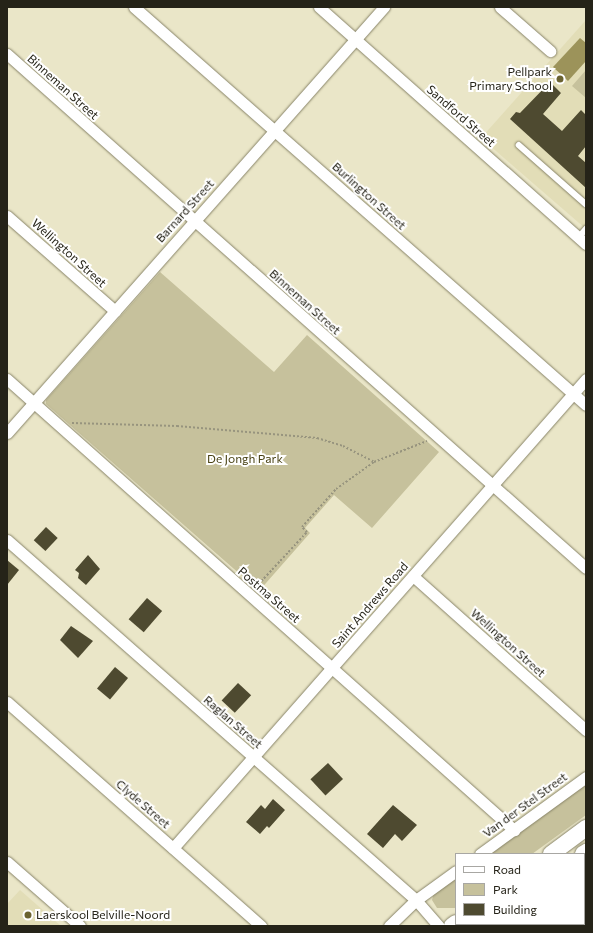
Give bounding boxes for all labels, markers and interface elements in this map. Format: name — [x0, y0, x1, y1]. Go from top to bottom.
street label: Binneman Street — [24, 51, 102, 123]
place label: Pellpark Primary School — [469, 65, 552, 93]
marker: Pellpark Primary School — [555, 74, 565, 84]
street label: Sandford Street — [424, 82, 498, 150]
street label: Burlington Street — [329, 159, 409, 233]
street label: Barnard Street — [153, 177, 217, 245]
street label: Wellington Street — [29, 216, 109, 290]
street label: Binneman Street — [266, 266, 344, 338]
park label: De Jongh Park — [207, 452, 283, 466]
street label: Saint Andrews Road — [329, 559, 411, 651]
street label: Postma Street — [235, 564, 303, 626]
street label: Wellington Street — [468, 606, 548, 680]
street label: Raglan Street — [201, 693, 265, 751]
street label: Van der Stel Street — [480, 770, 570, 840]
street label: Clyde Street — [113, 777, 173, 831]
legend — [455, 853, 585, 925]
text: Road — [493, 862, 521, 876]
text: Park — [493, 882, 518, 896]
text: Building — [493, 902, 537, 916]
place label: Laerskool Belville-Noord — [36, 908, 170, 922]
marker: Laerskool Belville-Noord — [23, 910, 33, 920]

